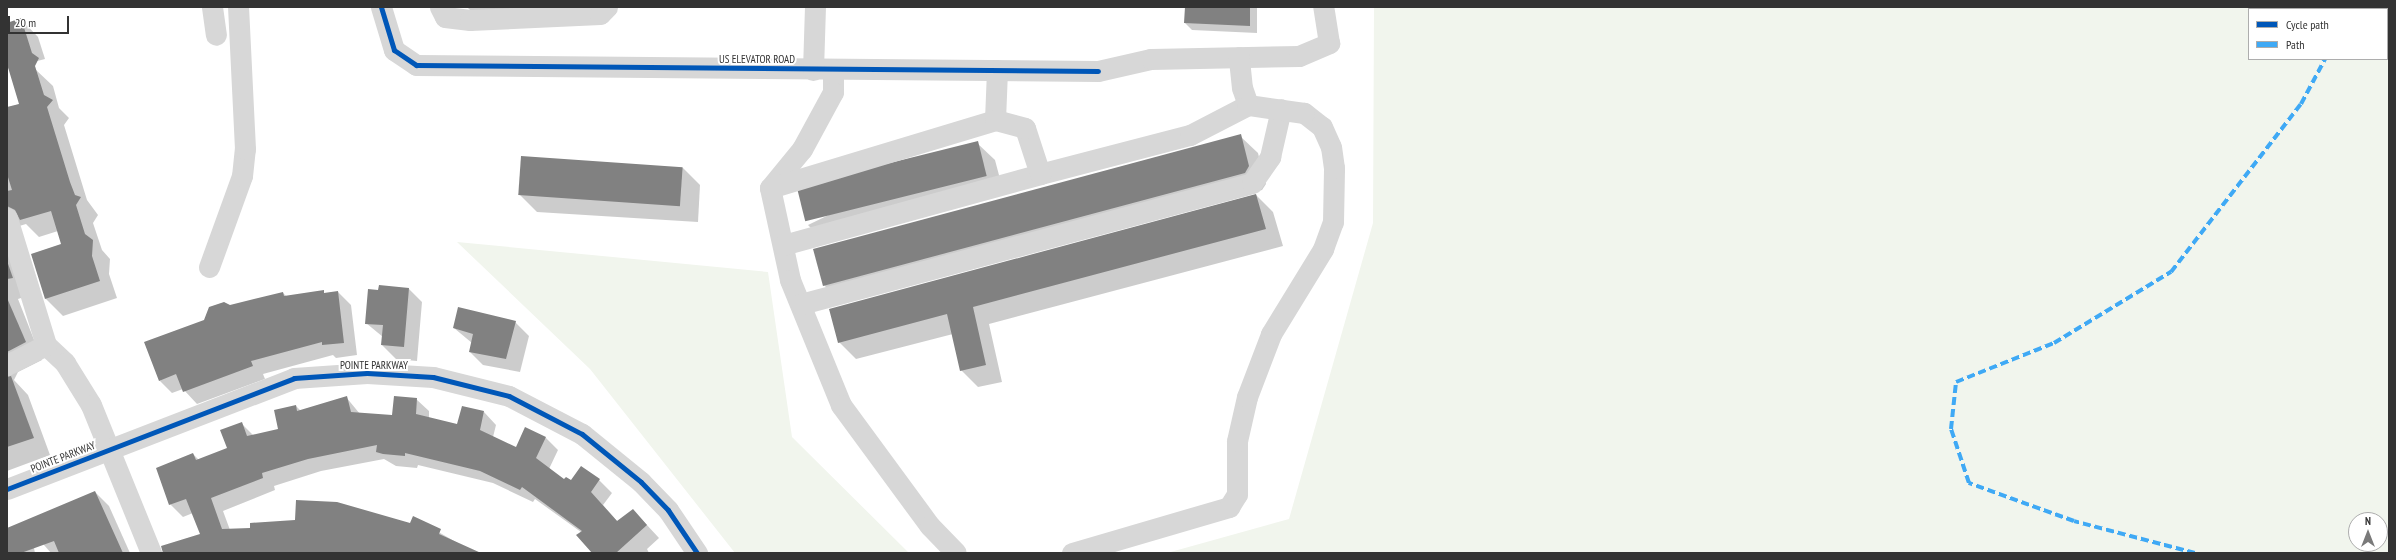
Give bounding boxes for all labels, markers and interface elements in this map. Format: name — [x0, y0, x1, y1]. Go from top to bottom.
scale bar — [10, 8, 71, 34]
legend — [2248, 8, 2388, 60]
text: 20 m — [15, 15, 36, 30]
text: Cycle path — [2286, 17, 2329, 32]
text: Path — [2286, 37, 2304, 52]
street label: US ELEVATOR ROAD — [719, 52, 795, 66]
street label: POINTE PARKWAY — [340, 358, 408, 372]
street label: POINTE PARKWAY — [29, 439, 97, 475]
north arrow — [2348, 512, 2388, 552]
text: N — [2365, 514, 2371, 528]

